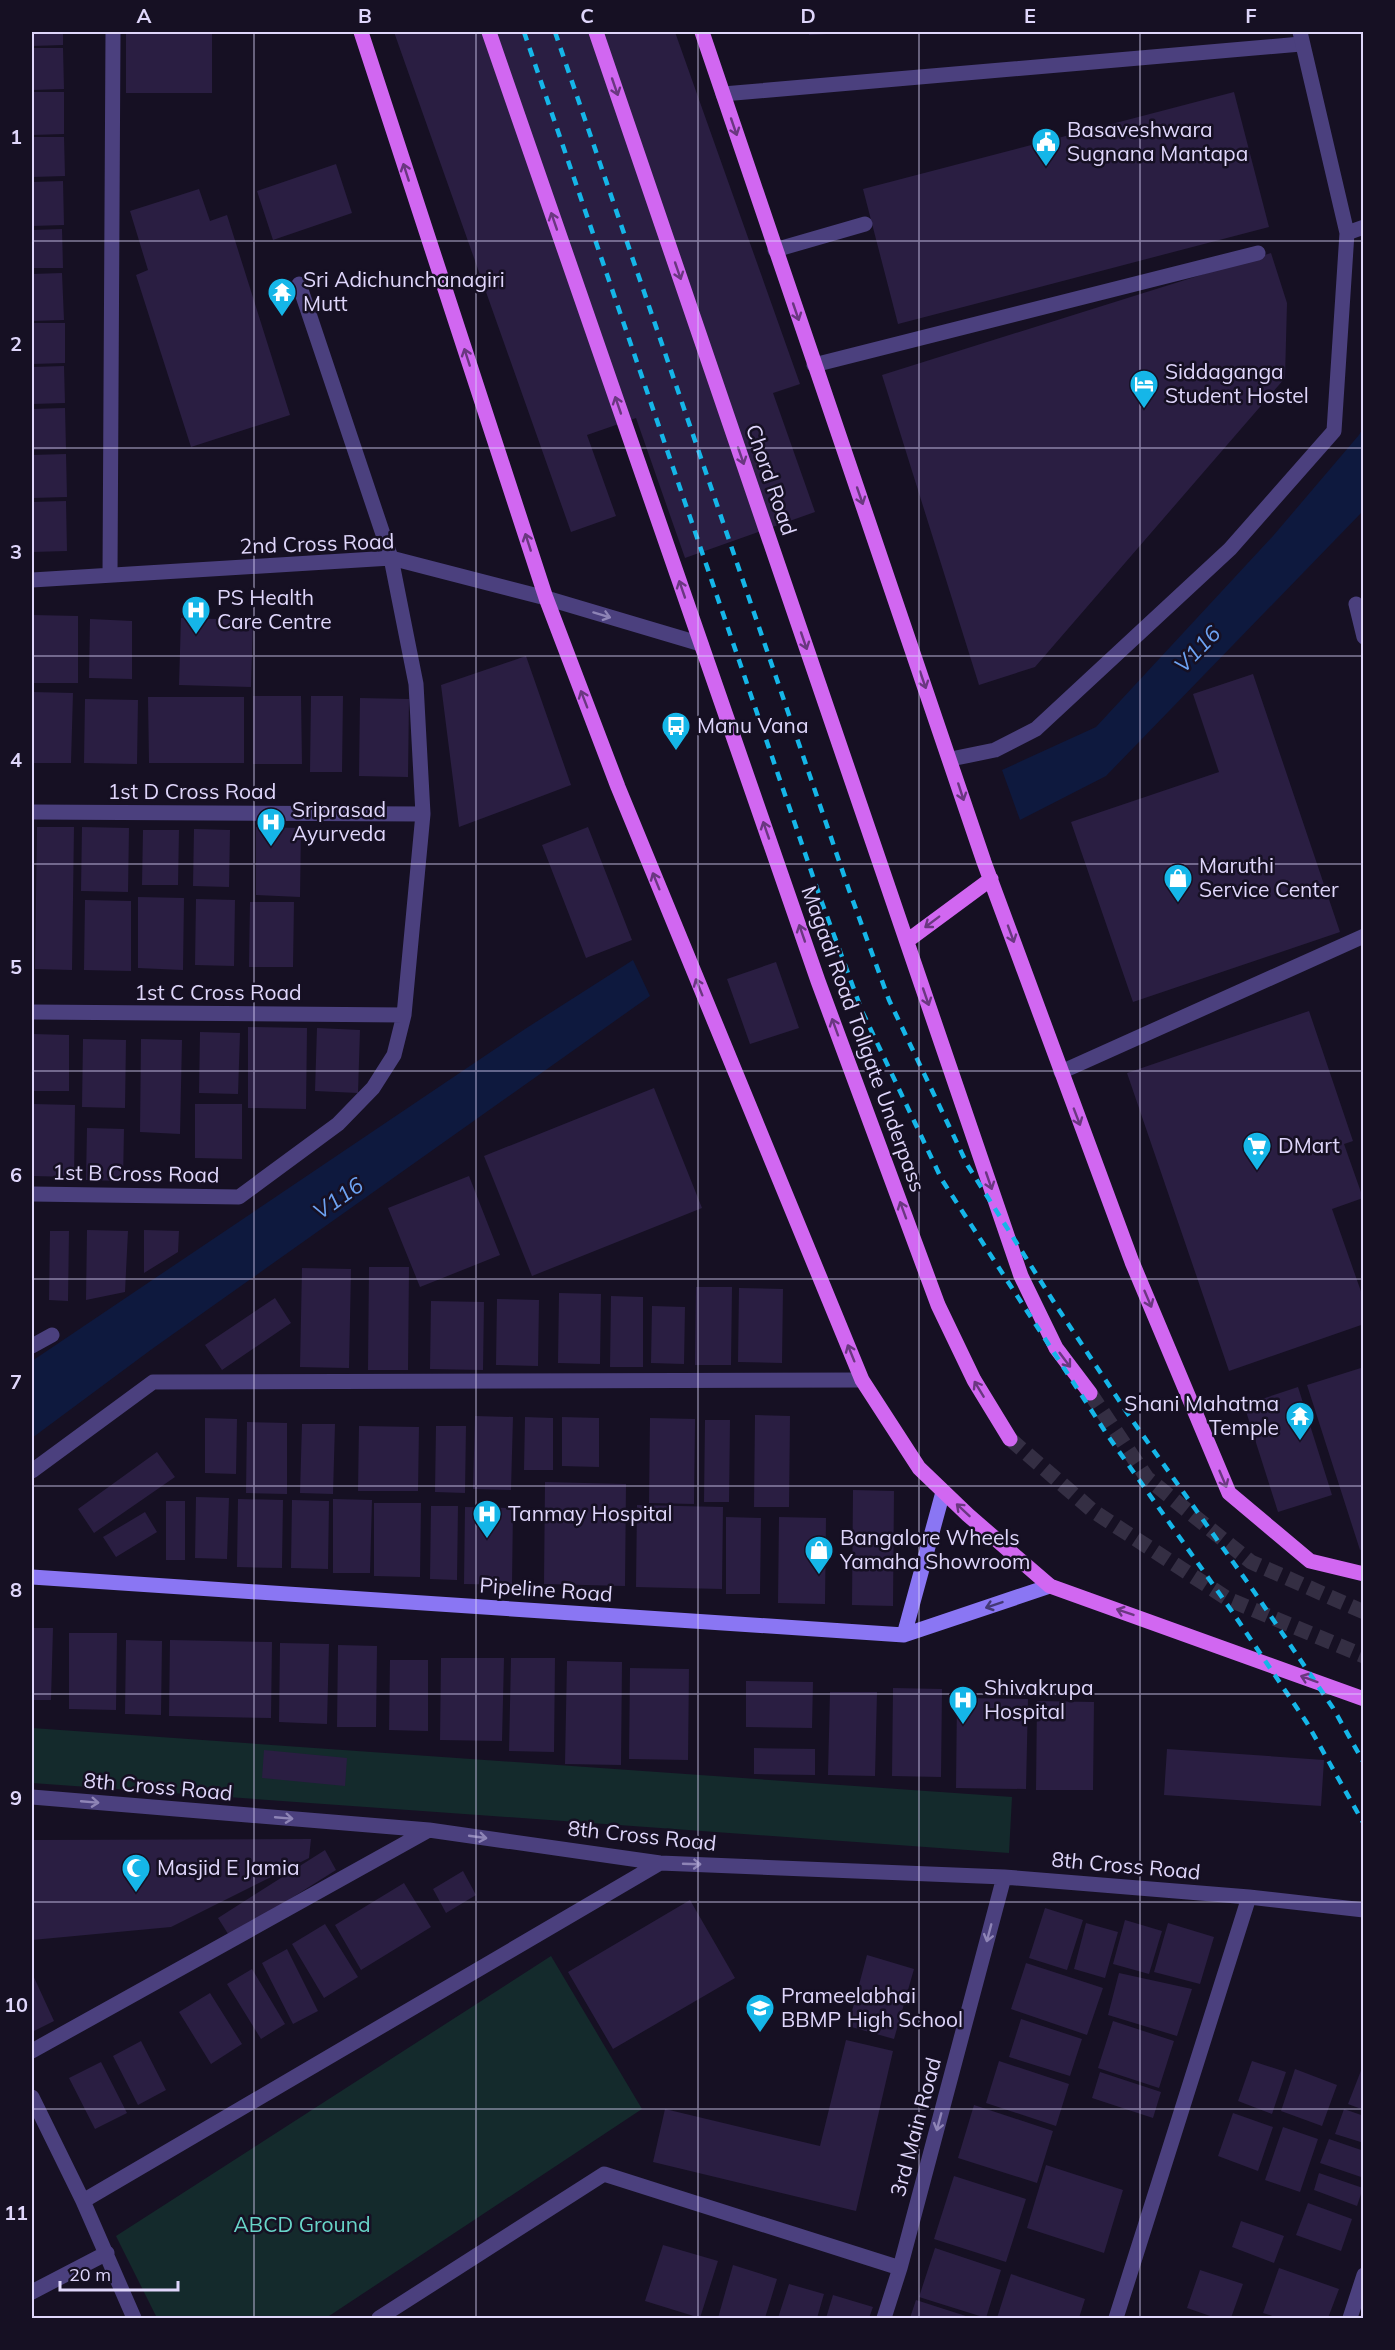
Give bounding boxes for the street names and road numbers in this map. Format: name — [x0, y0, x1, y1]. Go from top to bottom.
street label: Chord Road — [741, 421, 803, 539]
street label: 2nd Cross Road — [239, 527, 395, 559]
street label: 1st D Cross Road — [108, 778, 276, 804]
street label: Magadi Road Tollgate Underpass — [796, 882, 932, 1195]
street label: 1st C Cross Road — [134, 979, 302, 1005]
street label: 1st B Cross Road — [52, 1159, 220, 1187]
street label: Pipeline Road — [479, 1571, 614, 1607]
street label: 8th Cross Road — [83, 1767, 234, 1805]
street label: 8th Cross Road — [566, 1814, 718, 1856]
street label: 8th Cross Road — [1051, 1846, 1202, 1884]
street label: 3rd Main Road — [884, 2054, 946, 2199]

